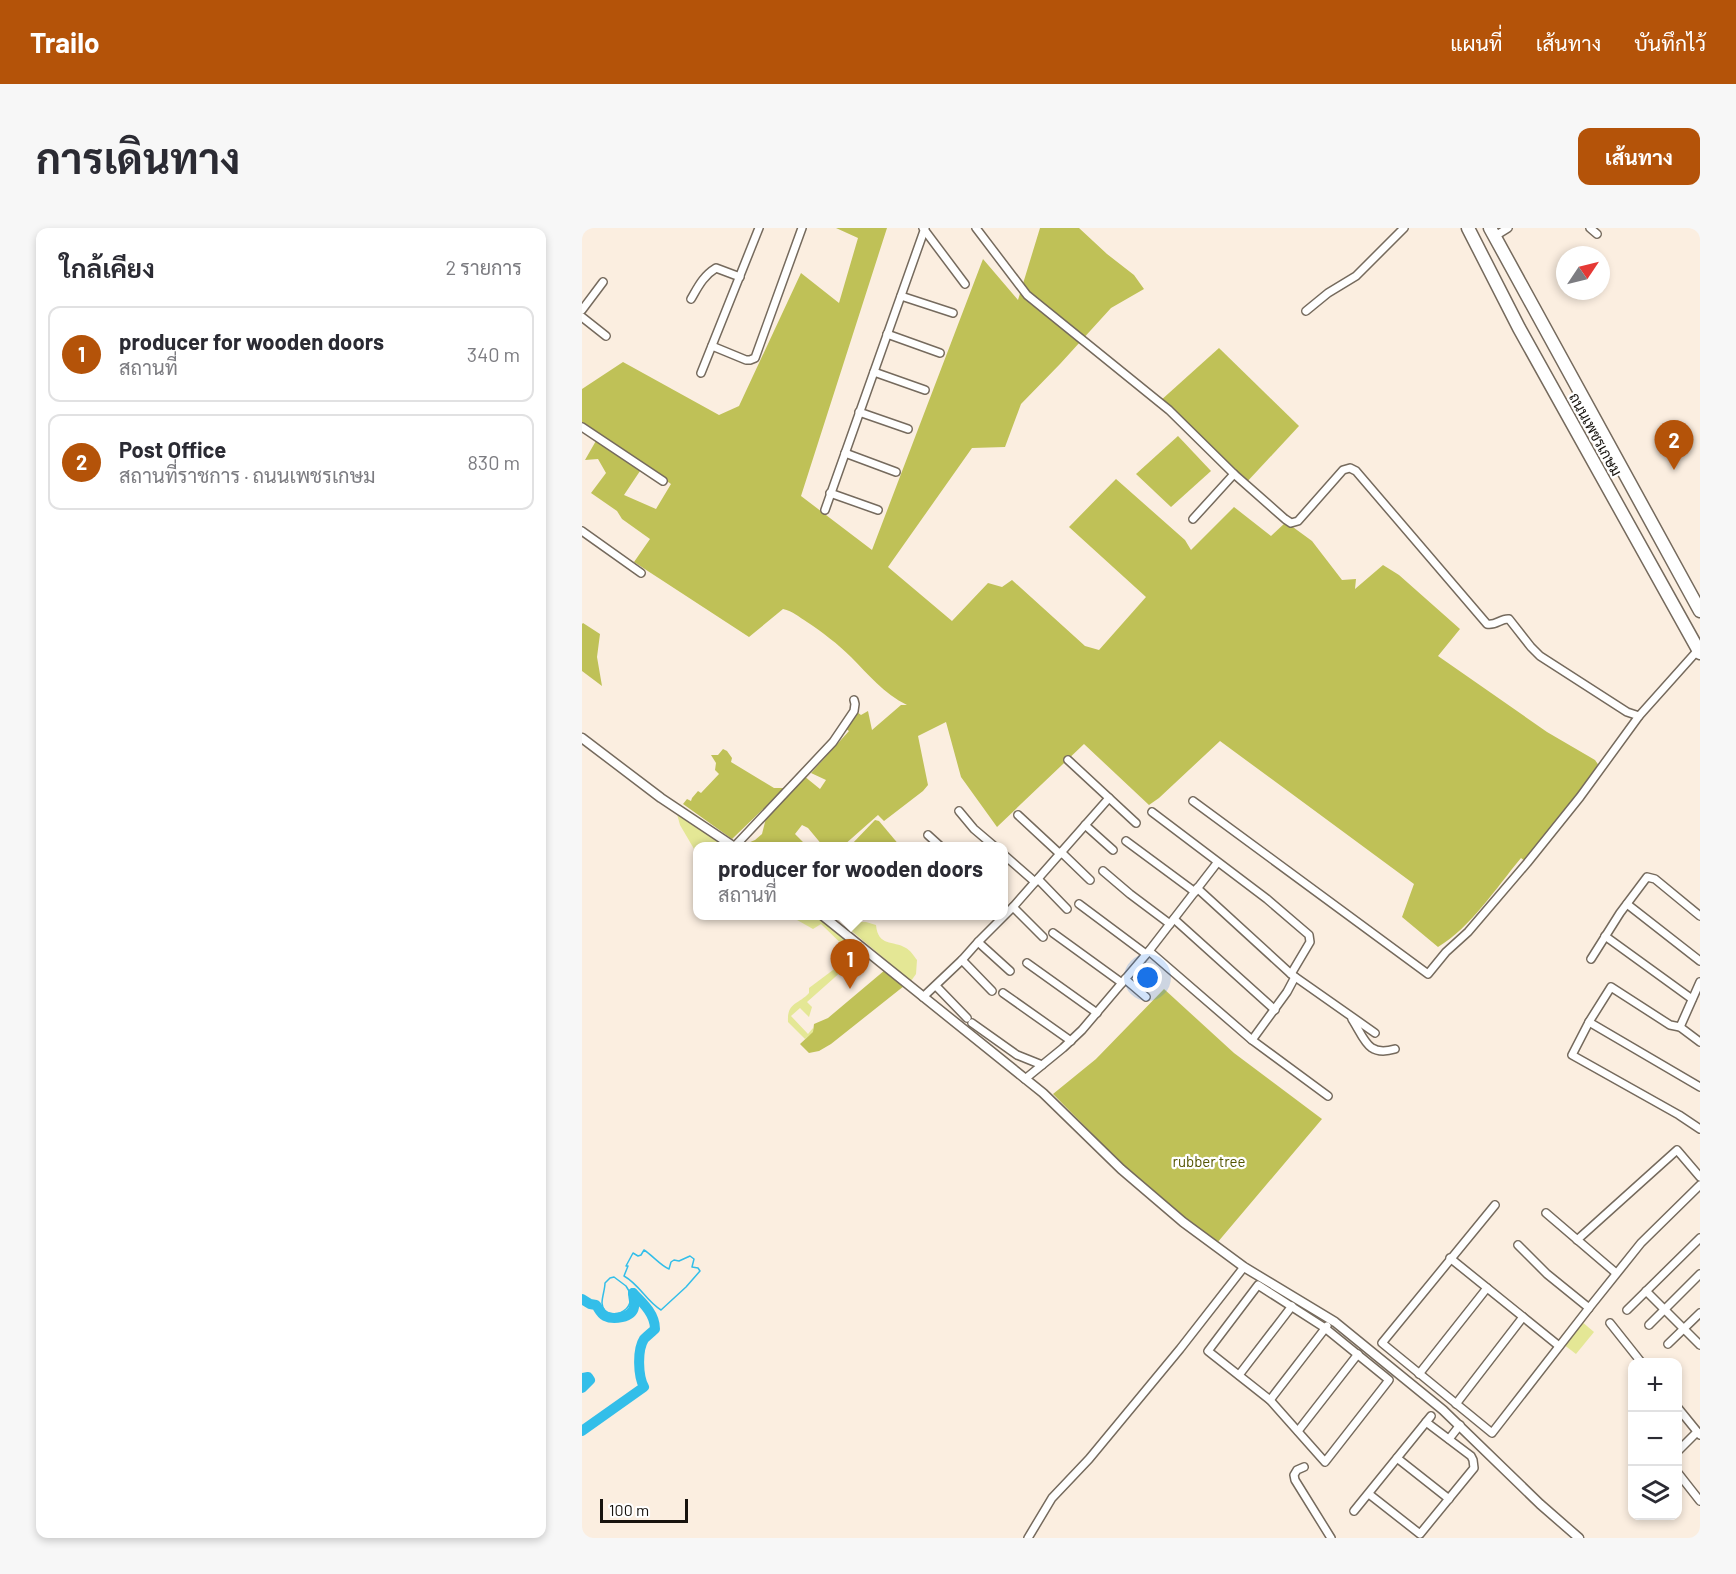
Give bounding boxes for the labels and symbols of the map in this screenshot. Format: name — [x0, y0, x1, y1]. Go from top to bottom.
north arrow — [1556, 246, 1610, 300]
street label: ถนนเพชรเกษม — [1566, 389, 1626, 479]
pin: 2 — [1654, 420, 1694, 470]
pin: 1 — [830, 940, 870, 989]
your location — [1133, 963, 1162, 992]
park label: rubber tree — [1172, 1152, 1246, 1170]
scale bar — [600, 1496, 688, 1524]

